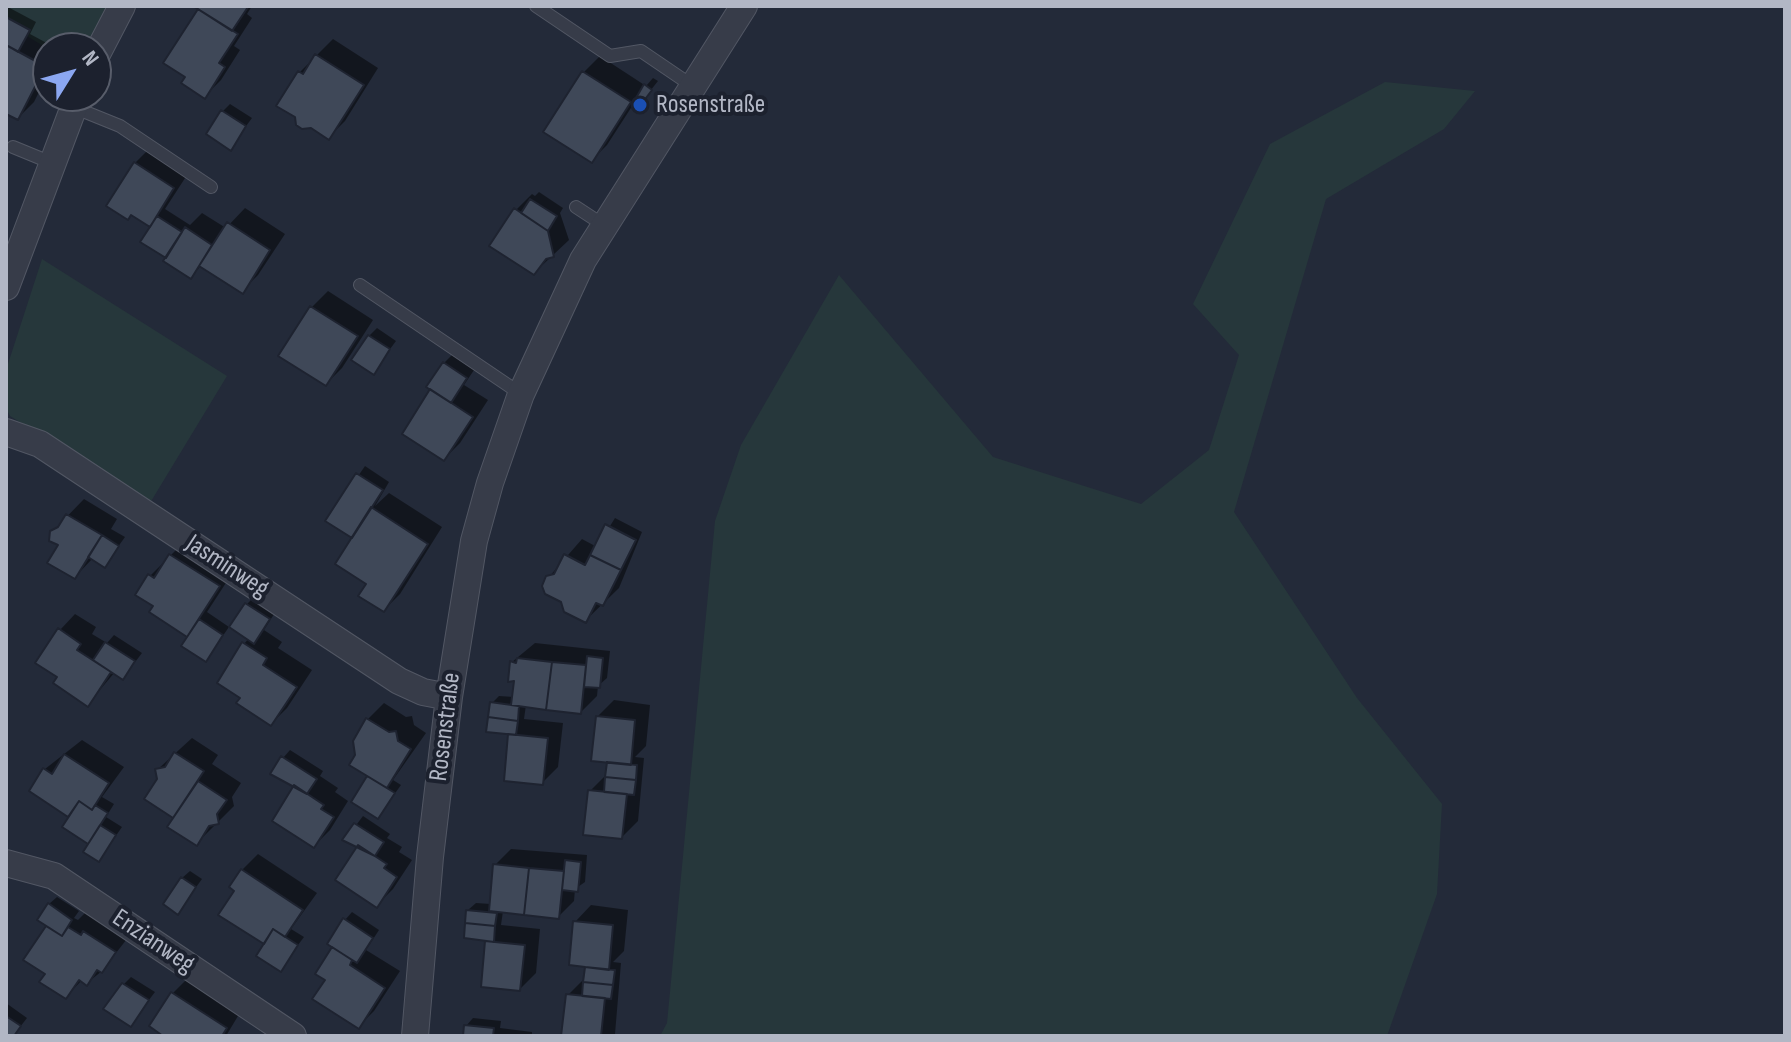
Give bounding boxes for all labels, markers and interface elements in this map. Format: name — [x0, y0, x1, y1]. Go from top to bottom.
north arrow — [32, 32, 112, 112]
text: N — [76, 46, 104, 71]
place label: Rosenstraße — [656, 89, 765, 121]
marker: Rosenstraße — [631, 96, 649, 114]
street label: Jasminweg — [180, 529, 274, 605]
street label: Rosenstraße — [424, 671, 468, 783]
street label: Enzianweg — [106, 903, 200, 981]

